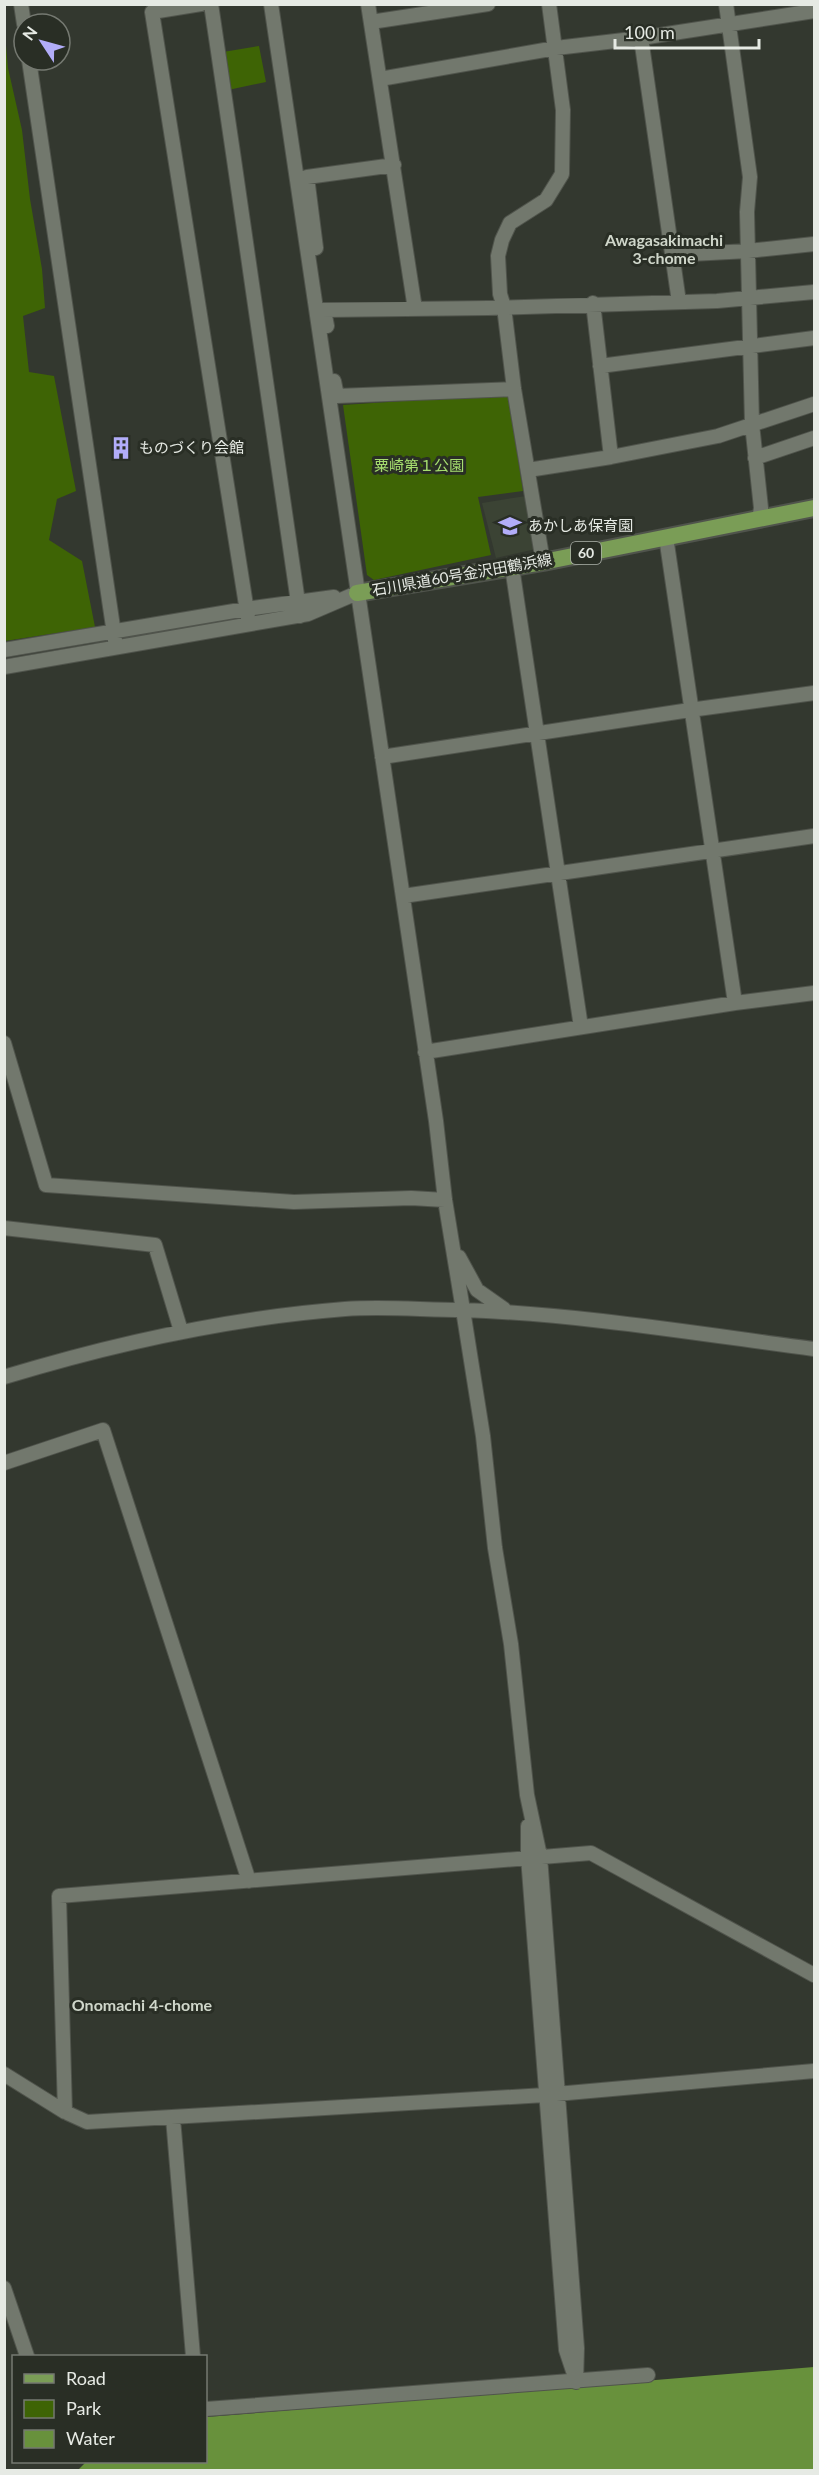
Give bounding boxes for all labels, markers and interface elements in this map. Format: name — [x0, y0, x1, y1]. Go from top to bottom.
north arrow — [12, 12, 72, 72]
scale bar — [615, 12, 759, 50]
text: 100 m — [624, 21, 675, 43]
text: N — [18, 22, 41, 43]
district label: Awagasakimachi 3-chome — [604, 230, 723, 267]
building icon: ものづくり会館 — [108, 435, 134, 461]
place label: ものづくり会館 — [139, 438, 244, 456]
park label: 粟崎第１公園 — [374, 456, 464, 474]
school or university icon: あかしあ保育園 — [497, 513, 523, 539]
place label: あかしあ保育園 — [528, 516, 633, 534]
road number: 60 — [571, 542, 601, 564]
street label: 石川県道60号金沢田鶴浜線 — [370, 549, 553, 599]
district label: Onomachi 4-chome — [72, 1995, 213, 2014]
legend — [12, 2355, 207, 2463]
text: Road — [66, 2367, 106, 2389]
text: Park — [66, 2397, 102, 2419]
text: Water — [66, 2427, 115, 2449]

